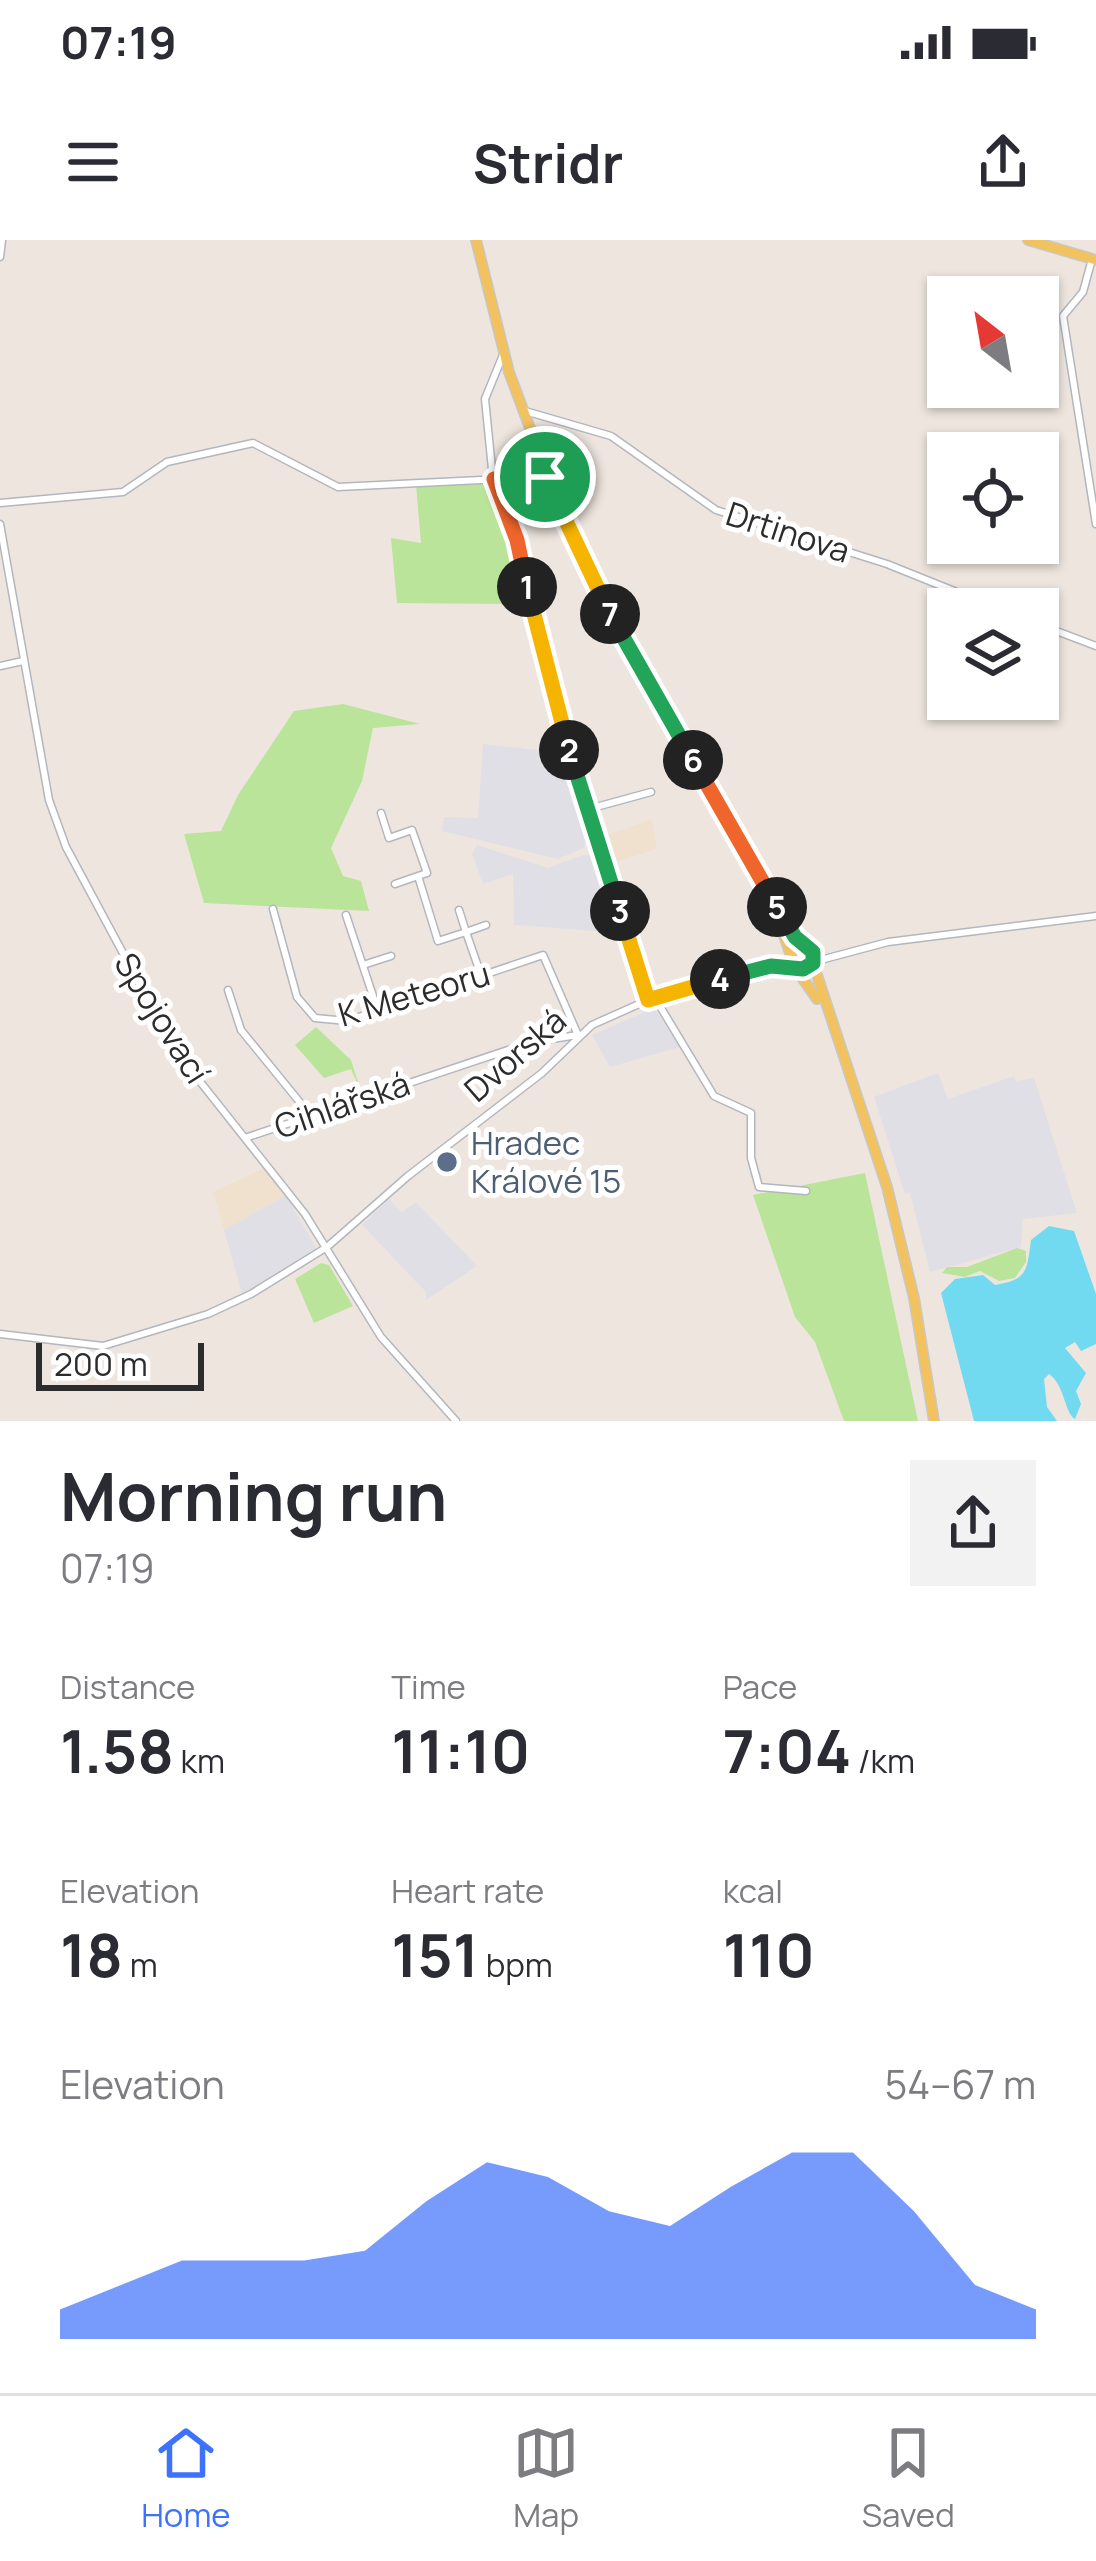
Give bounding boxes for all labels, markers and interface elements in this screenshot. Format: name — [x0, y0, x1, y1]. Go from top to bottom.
text: 07:19 — [60, 11, 177, 73]
text: Stridr — [473, 125, 623, 199]
icon: menu — [60, 129, 126, 195]
icon: share — [970, 129, 1036, 195]
north arrow — [927, 276, 1059, 408]
map controls — [927, 276, 1059, 720]
pin — [494, 426, 596, 528]
button: locate — [927, 432, 1059, 564]
icon: arrive — [512, 444, 578, 510]
street label: Drtinova — [721, 490, 856, 573]
pin: 1 — [497, 557, 557, 617]
text: 1 — [520, 564, 534, 609]
pin: 7 — [580, 584, 640, 644]
button: layers — [927, 588, 1059, 720]
text: 7 — [601, 591, 619, 636]
pin: 2 — [539, 720, 599, 780]
text: 2 — [559, 727, 579, 772]
pin: 6 — [663, 730, 723, 790]
text: 6 — [683, 737, 703, 782]
pin: 5 — [747, 877, 807, 937]
pin: 3 — [590, 881, 650, 941]
text: 5 — [767, 884, 787, 929]
text: 3 — [610, 888, 630, 933]
street label: Spojovací — [105, 944, 220, 1092]
pin: 4 — [690, 949, 750, 1009]
street label: K Meteoru — [333, 950, 495, 1037]
text: 4 — [710, 956, 730, 1001]
street label: Dvorská — [454, 998, 575, 1111]
street label: Cihlářská — [268, 1060, 415, 1149]
place label: Hradec Králové 15 — [471, 1120, 621, 1203]
marker: Hradec Králové 15 — [434, 1149, 460, 1175]
scale bar — [36, 1337, 204, 1390]
text: 200 m — [54, 1341, 148, 1386]
text: Morning run — [60, 1451, 447, 1541]
button: share — [910, 1460, 1036, 1586]
text: 07:19 — [60, 1541, 154, 1595]
text: Distance — [60, 1664, 195, 1709]
text: Time — [391, 1664, 466, 1709]
text: Pace — [723, 1664, 797, 1709]
text: 1.58 — [60, 1709, 174, 1791]
text: 11:10 — [391, 1709, 530, 1791]
text: 7:04 — [723, 1709, 851, 1791]
text: km — [174, 1738, 225, 1783]
text: /km — [851, 1738, 915, 1783]
text: Elevation — [60, 1868, 199, 1913]
text: Heart rate — [391, 1868, 544, 1913]
text: kcal — [723, 1868, 783, 1913]
text: 18 — [60, 1913, 123, 1995]
text: 151 — [391, 1913, 479, 1995]
text: 110 — [723, 1913, 815, 1995]
text: m — [123, 1942, 158, 1987]
text: bpm — [479, 1942, 553, 1987]
text: Elevation — [60, 2057, 225, 2111]
text: 54–67 m — [885, 2057, 1036, 2111]
tab: Home — [141, 2420, 231, 2537]
tab: Map — [513, 2420, 579, 2537]
tab: Saved — [862, 2420, 955, 2537]

